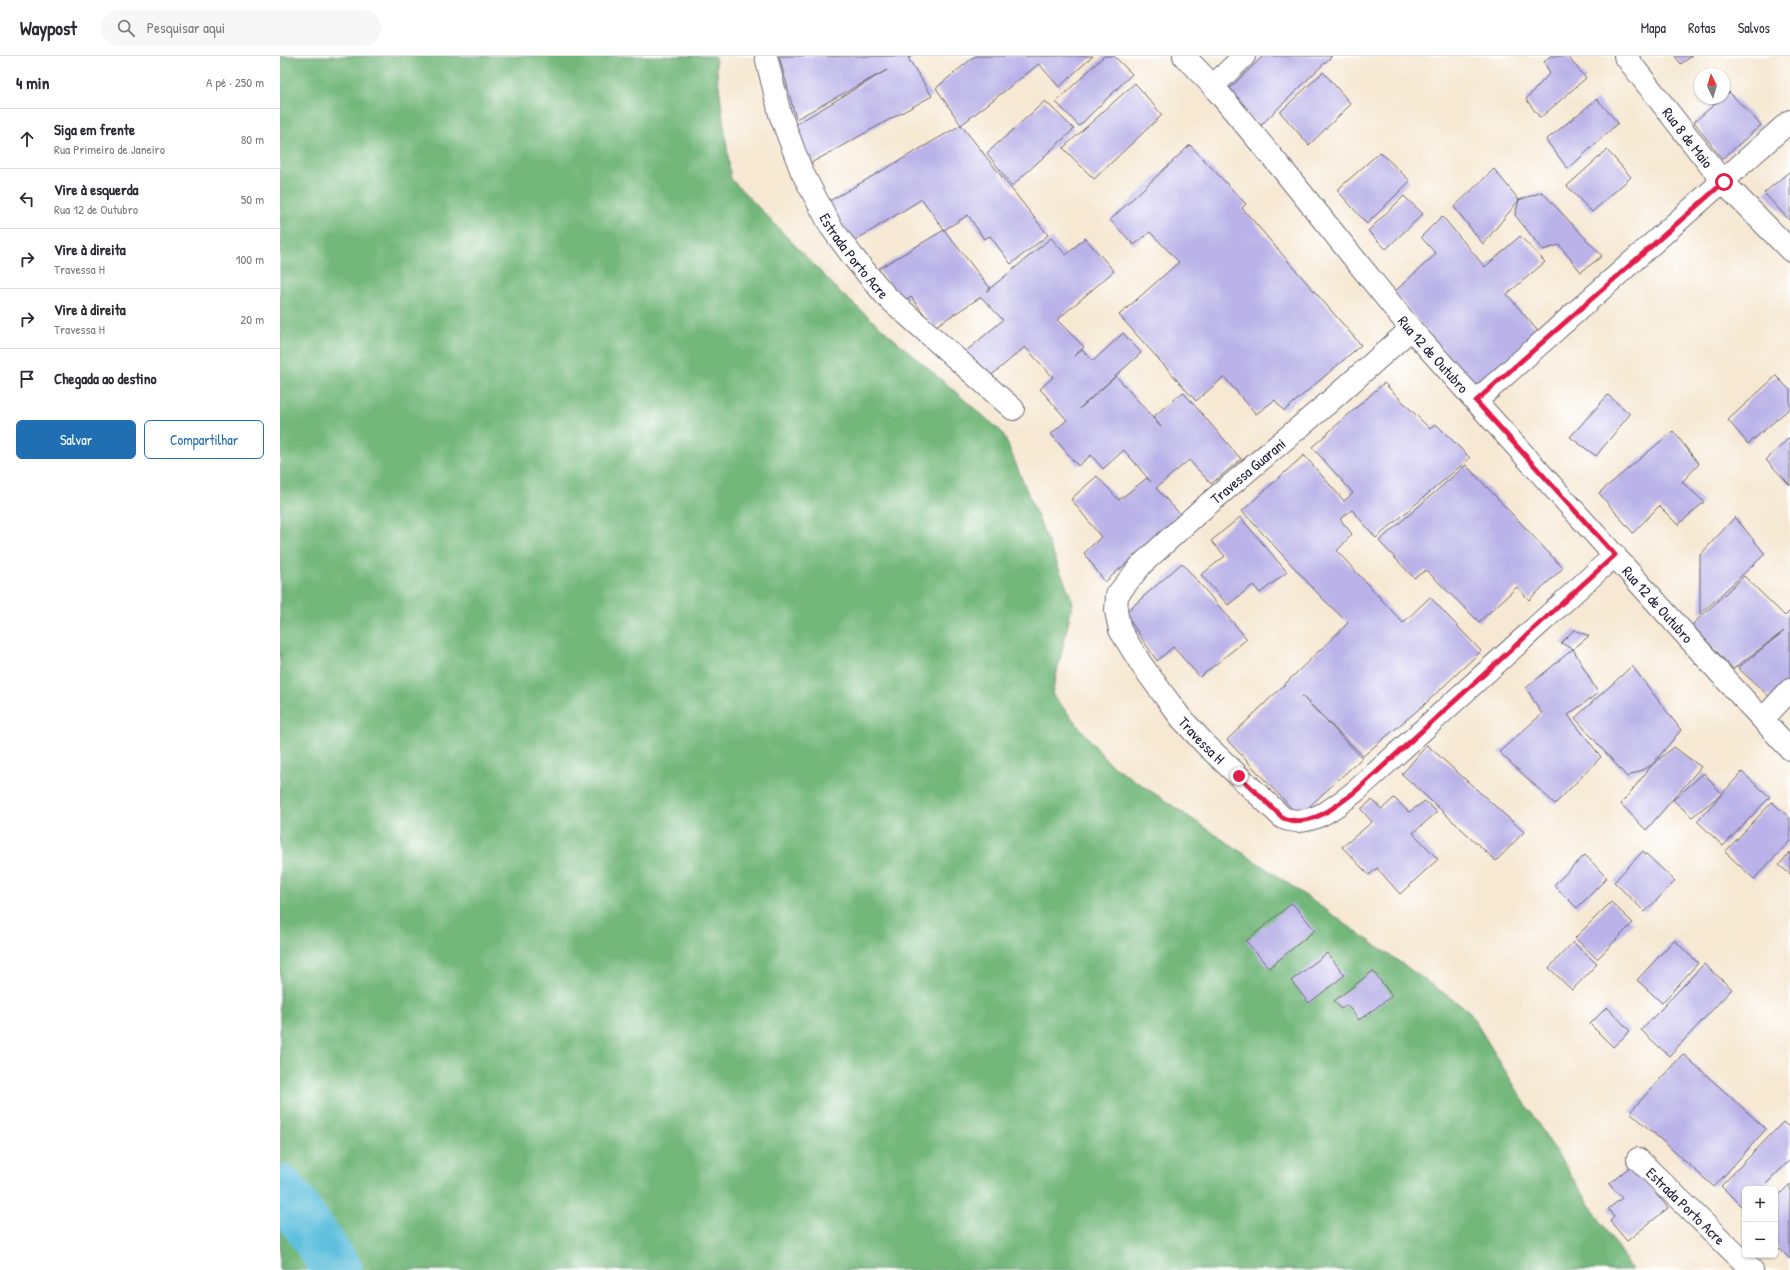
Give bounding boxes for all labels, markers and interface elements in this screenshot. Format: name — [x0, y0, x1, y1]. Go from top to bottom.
search box — [101, 10, 381, 46]
text: Waypost — [20, 15, 77, 41]
icon: search — [115, 17, 137, 39]
text: Pesquisar aqui — [147, 17, 225, 38]
text: Mapa — [1641, 18, 1666, 37]
text: Rotas — [1688, 18, 1716, 37]
text: Salvos — [1738, 18, 1770, 37]
north arrow — [1694, 68, 1730, 104]
text: 4 min — [16, 71, 49, 94]
text: A pé · 250 m — [206, 73, 264, 91]
street label: Rua 8 de Maio — [1658, 103, 1719, 172]
text: Siga em frente — [54, 119, 135, 140]
icon: ahead — [16, 128, 38, 150]
text: 80 m — [241, 130, 264, 148]
text: Rua Primeiro de Janeiro — [54, 140, 165, 158]
route start — [1715, 173, 1733, 191]
text: Vire à esquerda — [54, 179, 138, 200]
icon: left — [16, 188, 38, 210]
text: 50 m — [241, 190, 264, 208]
text: Rua 12 de Outubro — [54, 200, 138, 218]
street label: Estrada Porto Acre — [815, 209, 894, 303]
text: Vire à direita — [54, 239, 126, 260]
icon: right — [16, 248, 38, 270]
text: 100 m — [236, 250, 264, 268]
text: Travessa H — [54, 260, 105, 278]
text: Vire à direita — [54, 299, 126, 320]
icon: right — [16, 308, 38, 330]
text: 20 m — [240, 310, 264, 328]
street label: Rua 12 de Outubro — [1394, 311, 1474, 397]
text: Travessa H — [54, 320, 105, 338]
icon: arrive — [16, 368, 38, 390]
text: Chegada ao destino — [54, 368, 157, 389]
button: Salvar — [16, 420, 136, 459]
button: Compartilhar — [144, 420, 264, 459]
street label: Travessa Guarani — [1206, 433, 1290, 509]
street label: Rua 12 de Outubro — [1618, 561, 1698, 647]
street label: Travessa H — [1174, 712, 1230, 768]
route end — [1230, 767, 1248, 785]
street label: Estrada Porto Acre — [1642, 1162, 1730, 1249]
map controls — [1742, 1186, 1778, 1258]
button: + — [1742, 1186, 1778, 1222]
button: − — [1742, 1222, 1778, 1258]

